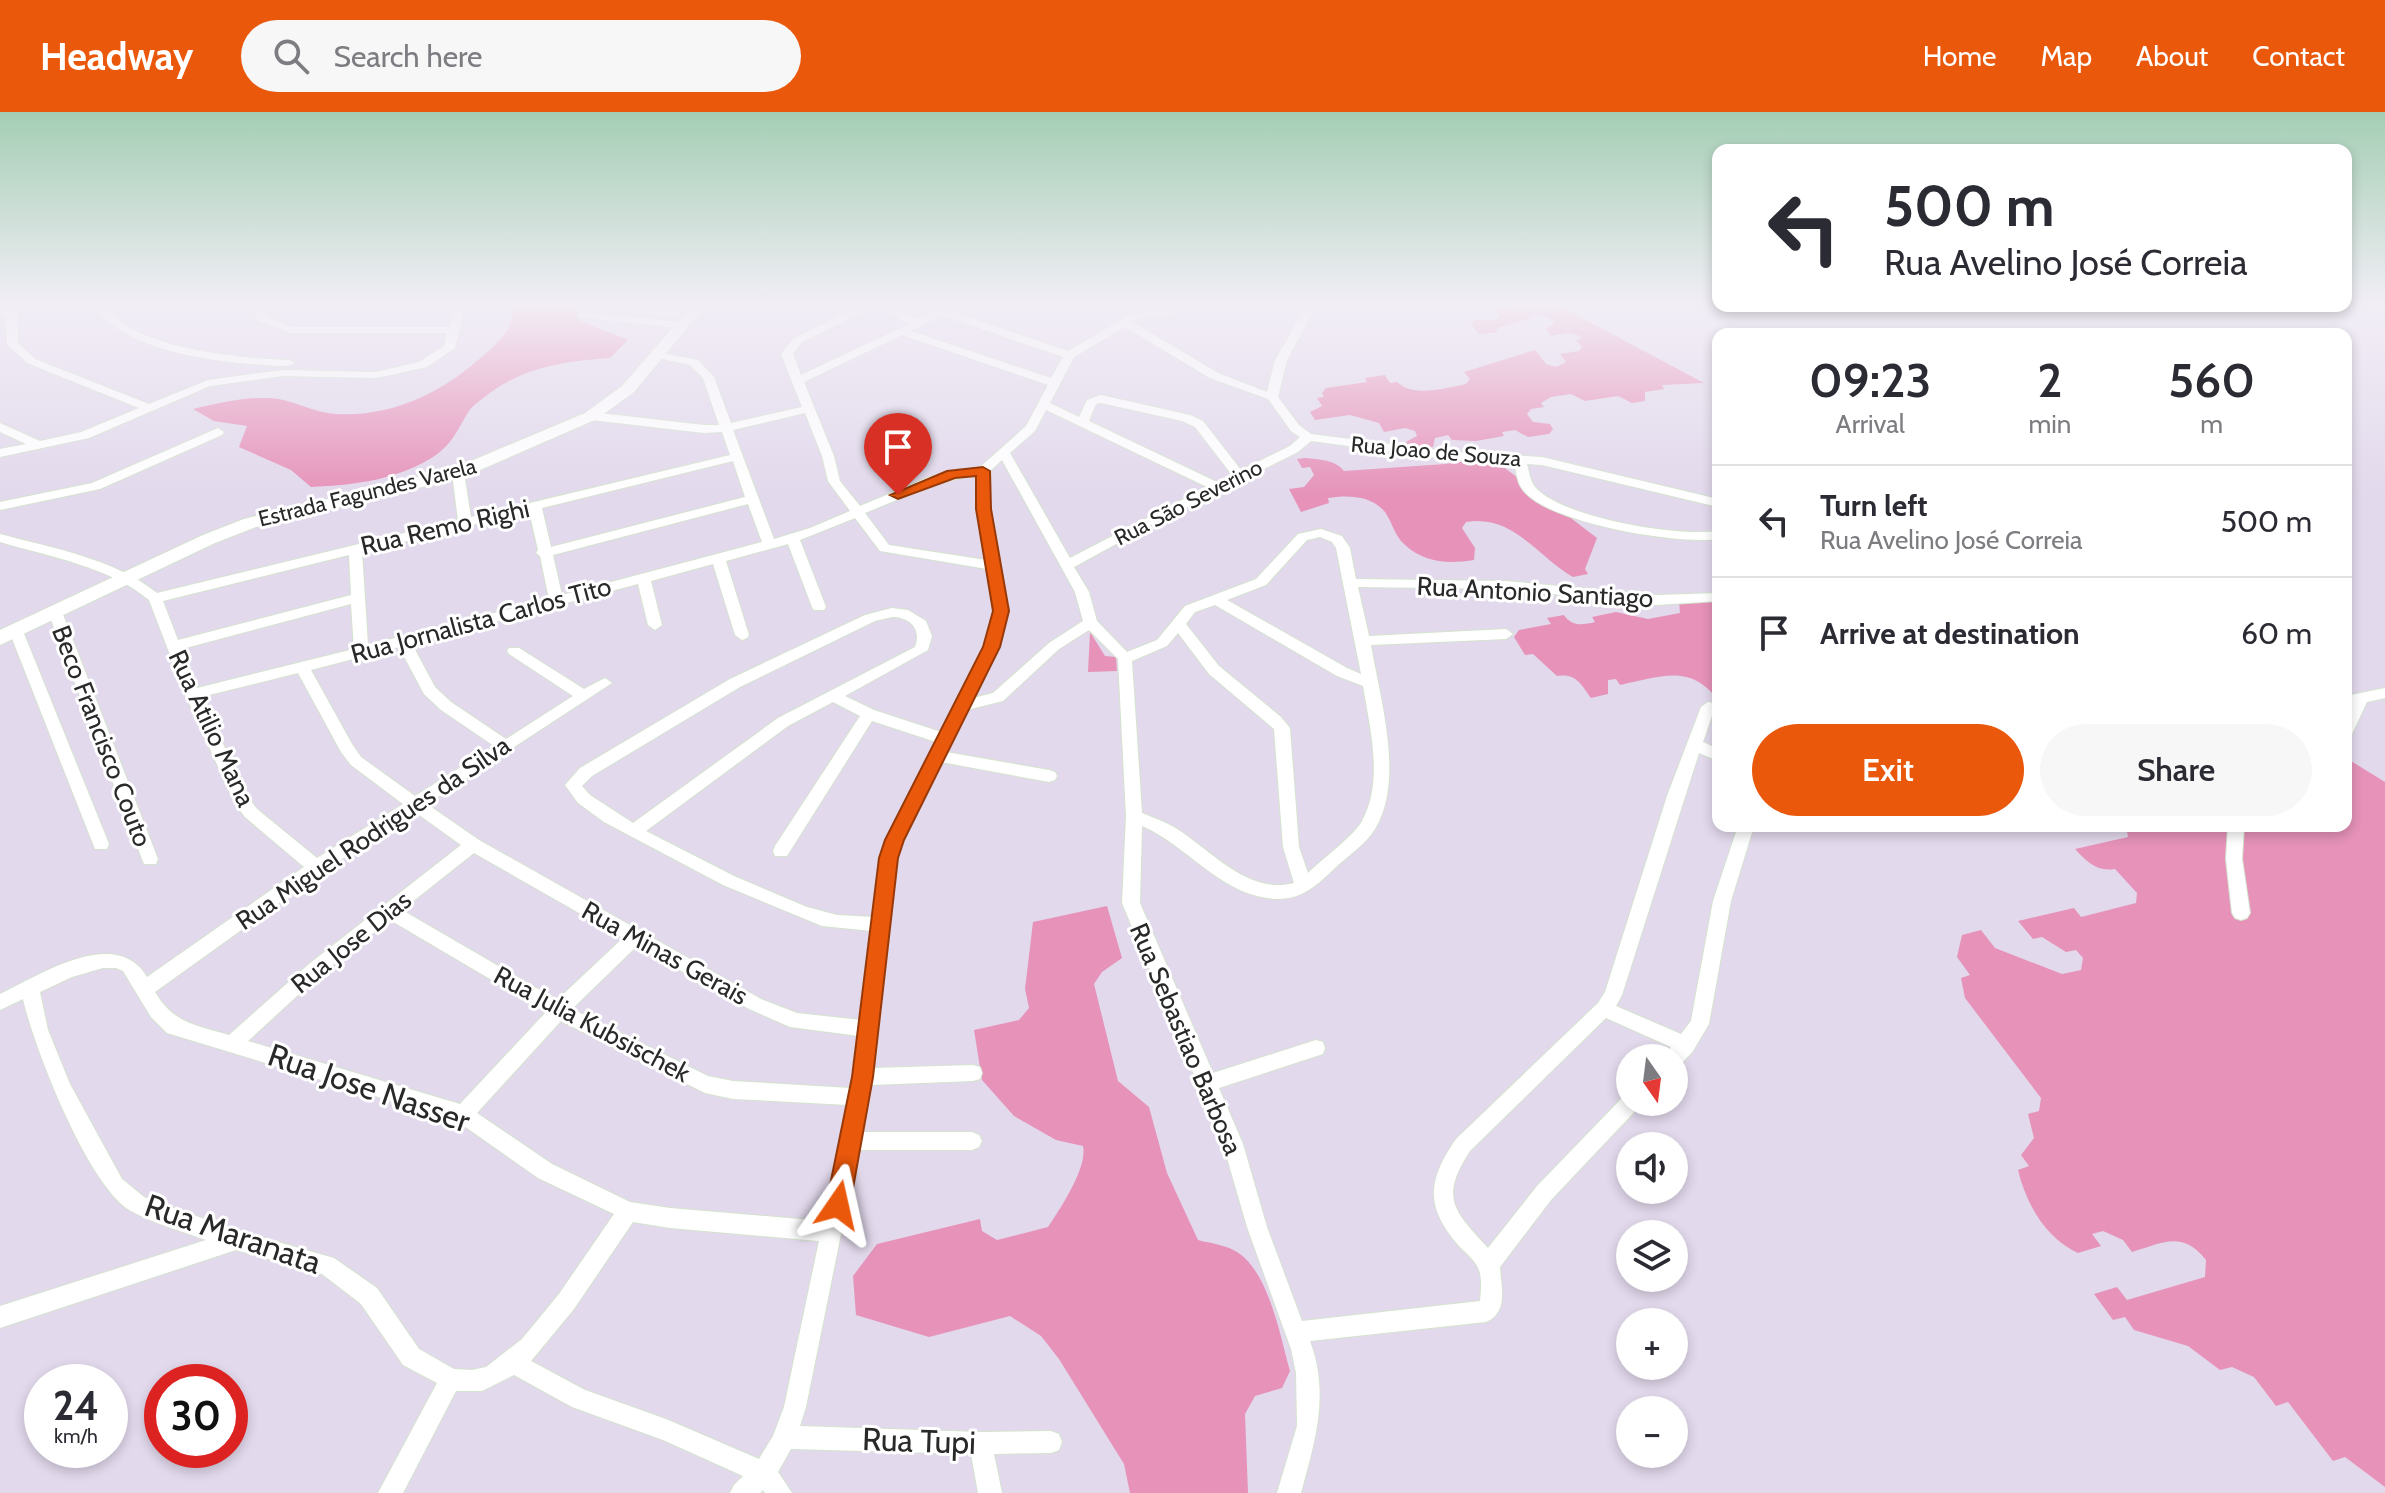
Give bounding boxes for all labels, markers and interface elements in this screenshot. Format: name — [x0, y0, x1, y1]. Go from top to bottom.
search box — [241, 20, 801, 92]
text: Headway — [40, 33, 193, 80]
icon: search — [269, 34, 313, 78]
text: Search here — [333, 38, 482, 75]
text: Home — [1923, 39, 1996, 73]
text: Map — [2040, 39, 2092, 73]
text: About — [2136, 39, 2208, 73]
text: Contact — [2252, 39, 2345, 73]
text: 500 m — [1884, 172, 2054, 240]
icon: left — [1752, 176, 1856, 280]
text: Rua Avelino José Correia — [1884, 240, 2247, 284]
text: 09:23 — [1809, 351, 1931, 409]
text: 2 — [2037, 351, 2063, 409]
text: 560 — [2168, 351, 2255, 409]
text: Arrival — [1836, 408, 1905, 440]
text: min — [2028, 408, 2071, 440]
text: m — [2200, 408, 2223, 440]
pin — [864, 413, 932, 495]
icon: arrive — [876, 425, 920, 469]
street label: Rua Joao de Souza — [1350, 431, 1523, 472]
street label: Estrada Fagundes Varela — [255, 452, 479, 533]
street label: Rua São Severino — [1110, 454, 1267, 551]
text: Turn left — [1820, 487, 1928, 524]
street label: Rua Remo Righi — [357, 492, 533, 562]
icon: left — [1752, 499, 1796, 543]
text: 500 m — [2221, 503, 2312, 540]
text: Rua Avelino José Correia — [1820, 524, 2082, 556]
street label: Rua Jornalista Carlos Tito — [347, 570, 615, 670]
street label: Rua Antonio Santiago — [1416, 570, 1654, 614]
icon: arrive — [1752, 611, 1796, 655]
text: Arrive at destination — [1820, 615, 2080, 652]
text: 60 m — [2241, 615, 2312, 652]
street label: Beco Francisco Couto — [45, 621, 159, 851]
street label: Rua Atilio Mana — [162, 645, 262, 812]
button: Exit — [1752, 724, 2024, 816]
button: Share — [2040, 724, 2312, 816]
street label: Rua Miguel Rodrigues da Silva — [230, 729, 517, 937]
street label: Rua Jose Dias — [284, 884, 418, 1000]
street label: Rua Minas Gerais — [576, 894, 754, 1012]
street label: Rua Sebastiao Barbosa — [1123, 918, 1249, 1160]
street label: Rua Julia Kubsischek — [489, 959, 696, 1089]
street label: Rua Jose Nasser — [263, 1035, 476, 1141]
north arrow — [1616, 1044, 1688, 1116]
map controls — [1616, 1044, 1688, 1468]
button: sound — [1616, 1132, 1688, 1204]
position arrow — [796, 1163, 880, 1247]
street label: Rua Maranata — [140, 1185, 327, 1282]
button: layers — [1616, 1220, 1688, 1292]
button: + — [1616, 1308, 1688, 1380]
speed limit sign: 30 — [144, 1364, 248, 1468]
text: 24 — [53, 1381, 99, 1430]
button: − — [1616, 1396, 1688, 1468]
street label: Rua Tupi — [861, 1419, 977, 1462]
text: km/h — [54, 1424, 98, 1448]

